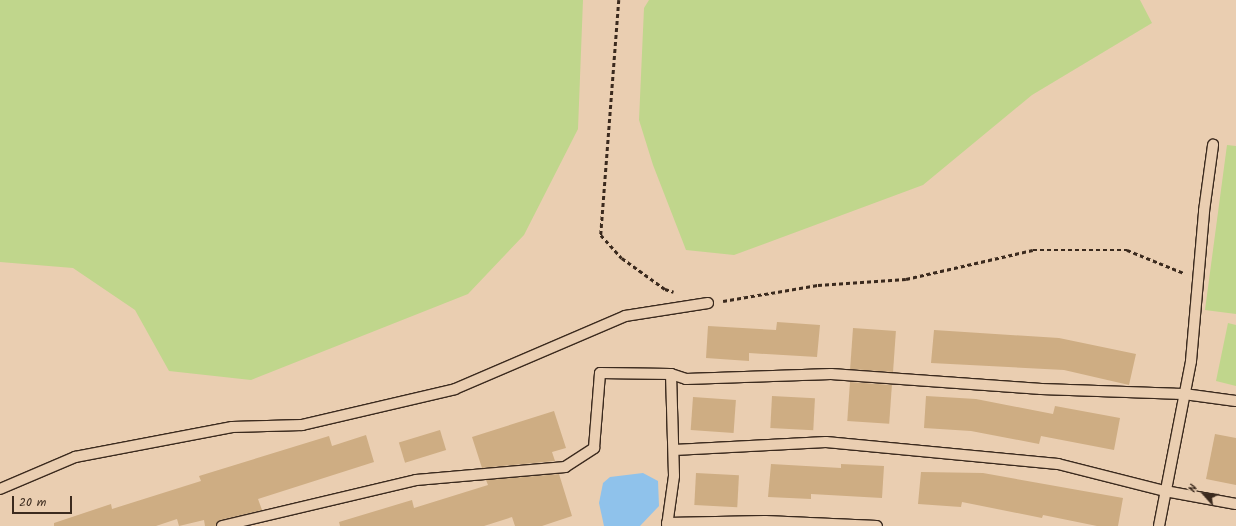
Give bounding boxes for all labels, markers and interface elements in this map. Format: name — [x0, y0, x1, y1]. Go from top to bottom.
north arrow — [1184, 474, 1224, 514]
text: N — [1184, 481, 1203, 496]
scale bar — [14, 488, 74, 514]
text: 20 m — [19, 493, 46, 512]

